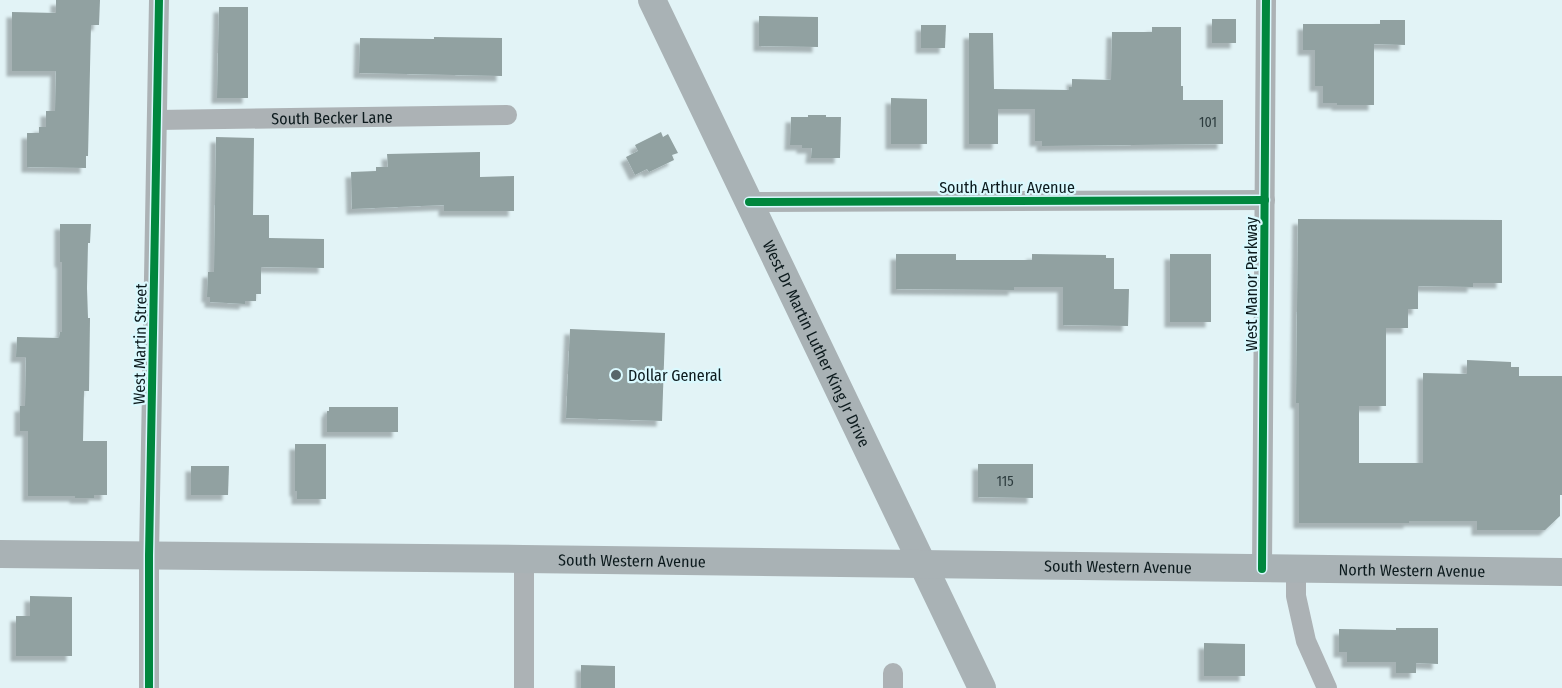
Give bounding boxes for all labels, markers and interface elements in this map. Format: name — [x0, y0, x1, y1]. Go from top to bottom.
street label: South Becker Lane — [271, 107, 393, 128]
house number: 101 — [1199, 114, 1217, 131]
street label: South Arthur Avenue — [939, 178, 1075, 197]
street label: West Manor Parkway — [1242, 216, 1261, 351]
street label: West Dr Martin Luther King Jr Drive — [759, 237, 874, 450]
street label: West Martin Street — [129, 283, 151, 405]
place label: Dollar General — [628, 366, 722, 385]
marker: Dollar General — [609, 368, 623, 382]
house number: 115 — [996, 473, 1014, 490]
street label: South Western Avenue — [558, 550, 706, 571]
street label: South Western Avenue — [1044, 556, 1192, 577]
street label: North Western Avenue — [1339, 560, 1485, 581]

